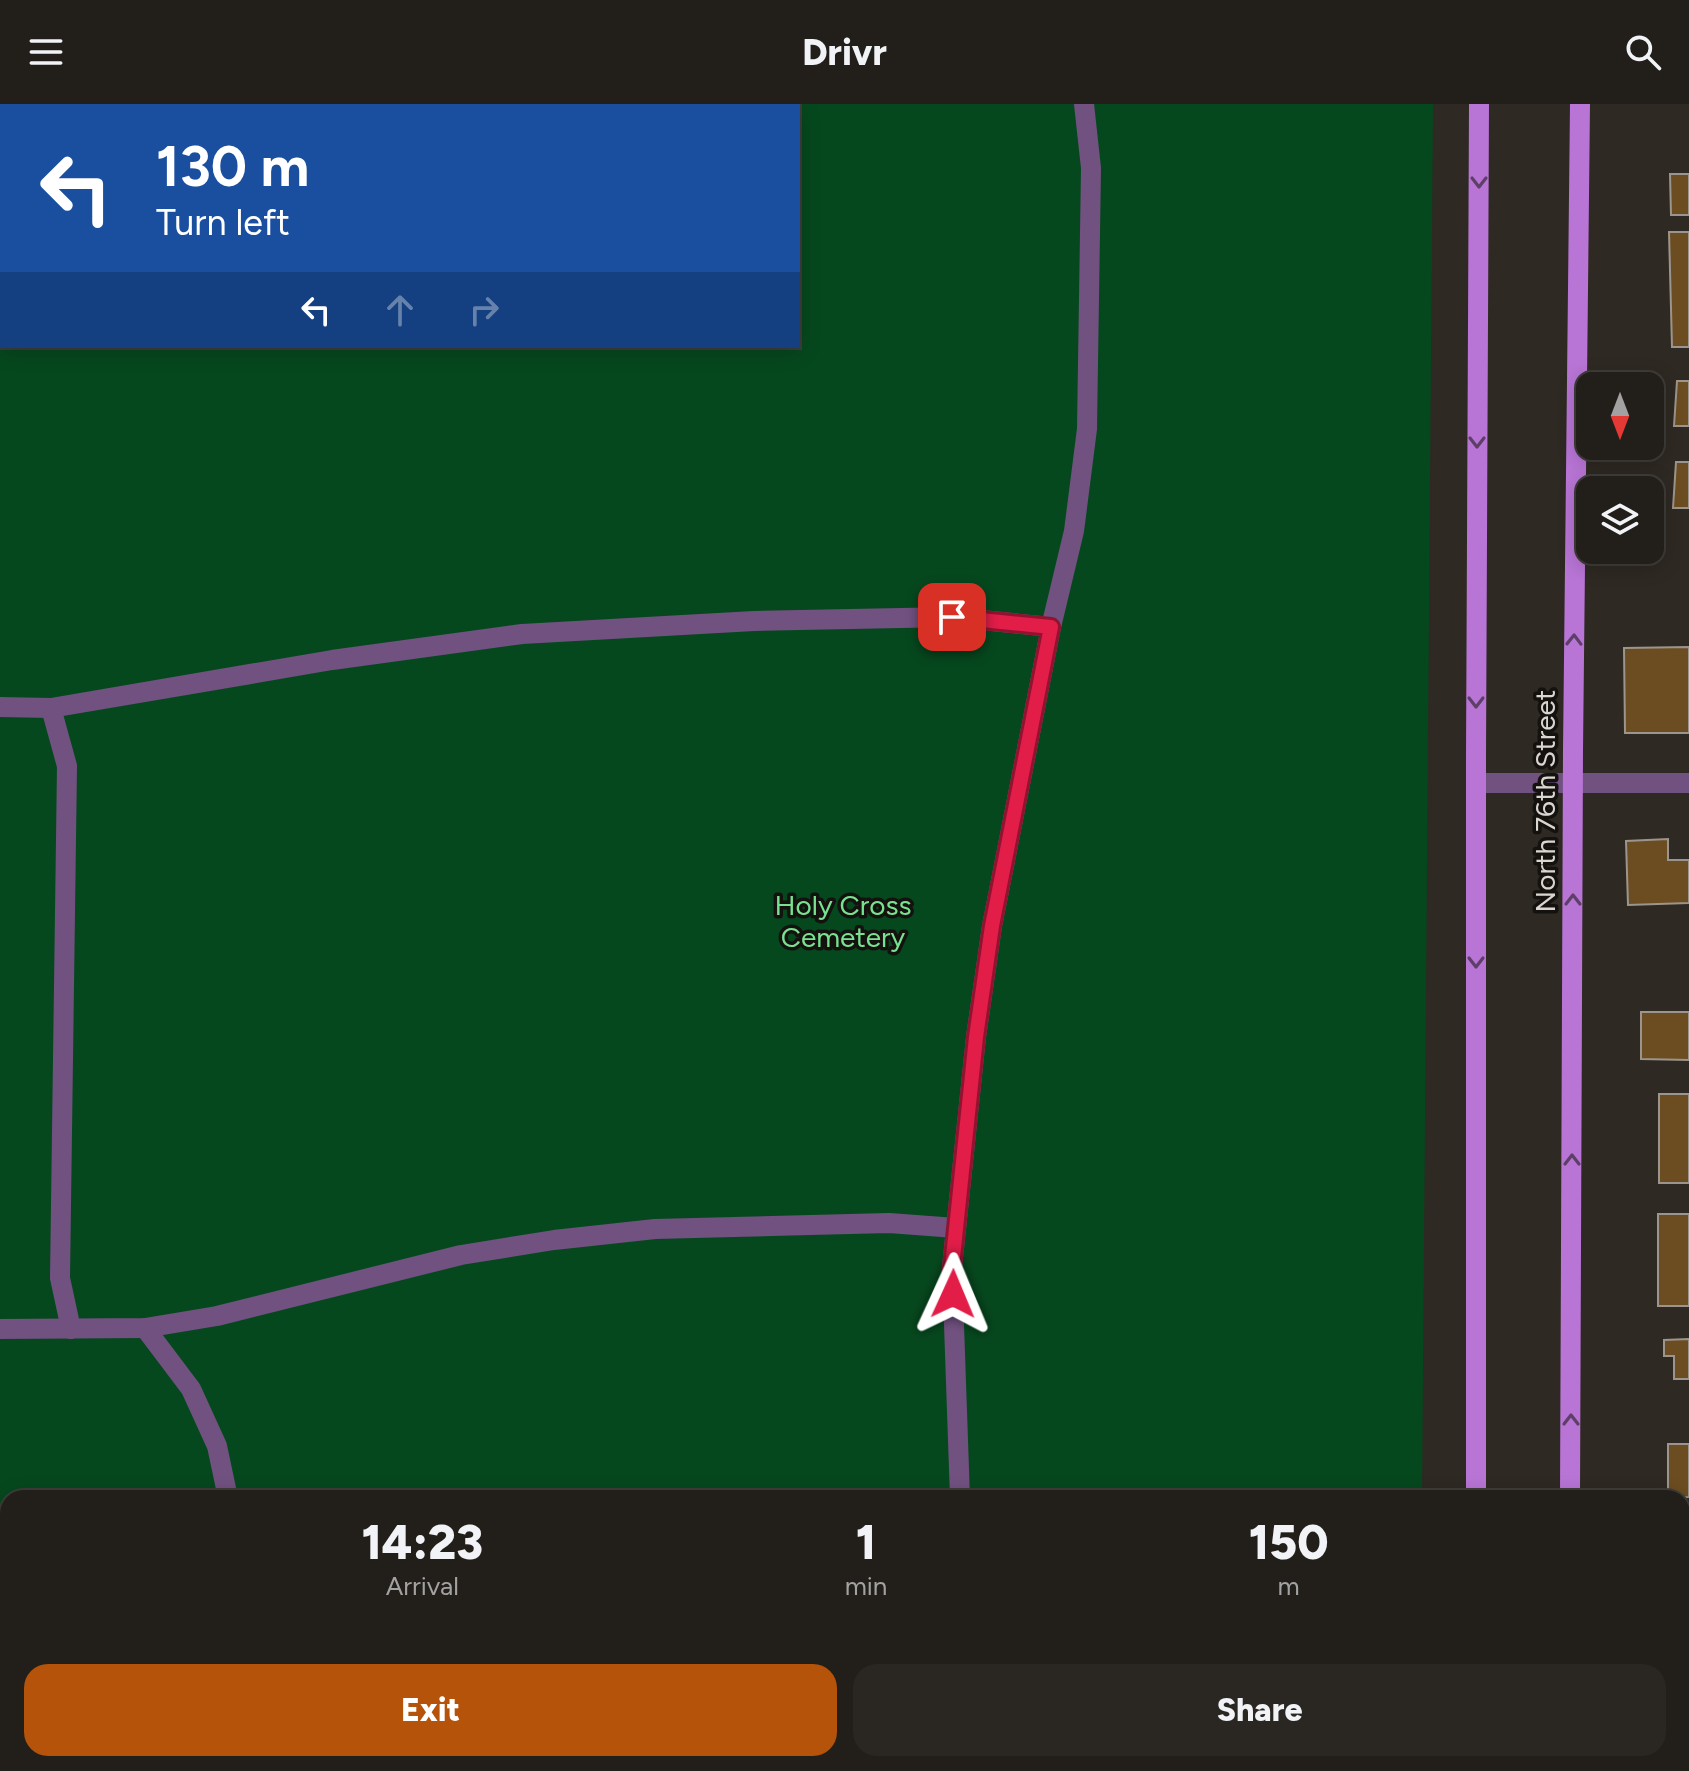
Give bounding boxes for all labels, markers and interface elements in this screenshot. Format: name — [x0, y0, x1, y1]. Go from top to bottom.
icon: menu — [24, 30, 68, 74]
icon: search — [1621, 30, 1665, 74]
text: Drivr — [802, 31, 887, 74]
text: 130 m — [156, 133, 309, 200]
icon: left — [24, 136, 128, 240]
one-way arrow — [1470, 176, 1488, 189]
text: Turn left — [156, 201, 290, 244]
icon: left — [294, 288, 338, 332]
icon: ahead — [378, 288, 422, 332]
icon: right — [462, 288, 506, 332]
north arrow — [1576, 372, 1664, 460]
map controls — [1576, 372, 1664, 564]
one-way arrow — [1468, 436, 1486, 449]
button: layers — [1576, 476, 1664, 564]
pin — [918, 583, 986, 651]
icon: arrive — [930, 595, 974, 639]
one-way arrow — [1566, 633, 1583, 646]
street label: North 76th Street — [1528, 690, 1562, 912]
one-way arrow — [1467, 696, 1485, 709]
park label: Holy Cross Cemetery — [774, 888, 912, 954]
one-way arrow — [1564, 893, 1582, 906]
one-way arrow — [1467, 956, 1485, 969]
one-way arrow — [1563, 1153, 1581, 1166]
position arrow — [911, 1252, 995, 1336]
one-way arrow — [1562, 1413, 1580, 1426]
text: 14:23 — [361, 1513, 483, 1571]
text: 1 — [856, 1513, 876, 1571]
text: 150 — [1249, 1513, 1329, 1571]
text: Arrival — [386, 1570, 459, 1602]
text: min — [845, 1570, 887, 1602]
text: m — [1278, 1570, 1300, 1602]
button: Exit — [24, 1664, 837, 1756]
button: Share — [853, 1664, 1666, 1756]

